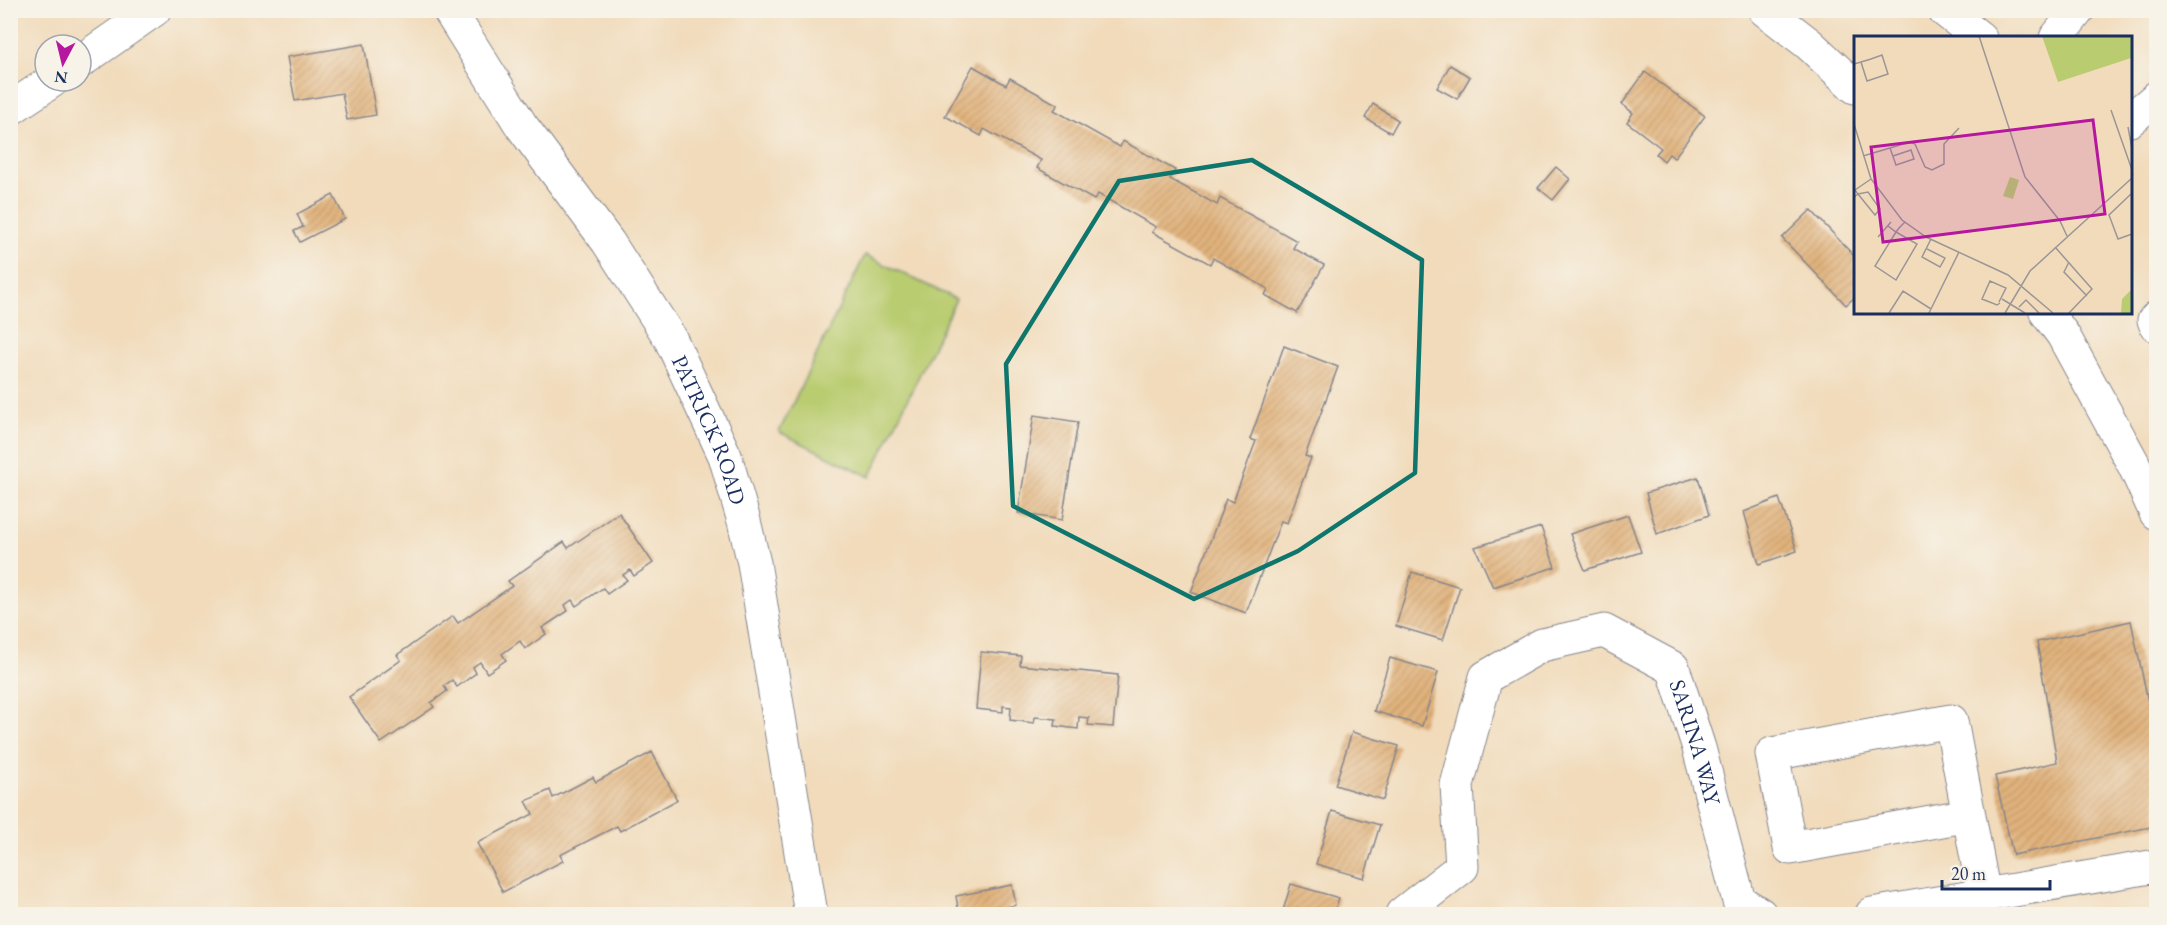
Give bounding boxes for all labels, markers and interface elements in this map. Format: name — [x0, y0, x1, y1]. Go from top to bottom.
north arrow — [33, 33, 93, 93]
inset map — [1854, 36, 2131, 314]
text: N — [53, 66, 69, 89]
street label: PATRICK ROAD — [665, 350, 753, 508]
street label: SARINA WAY — [1663, 676, 1728, 809]
scale bar — [1942, 853, 2050, 891]
text: 20 m — [1951, 862, 1986, 885]

